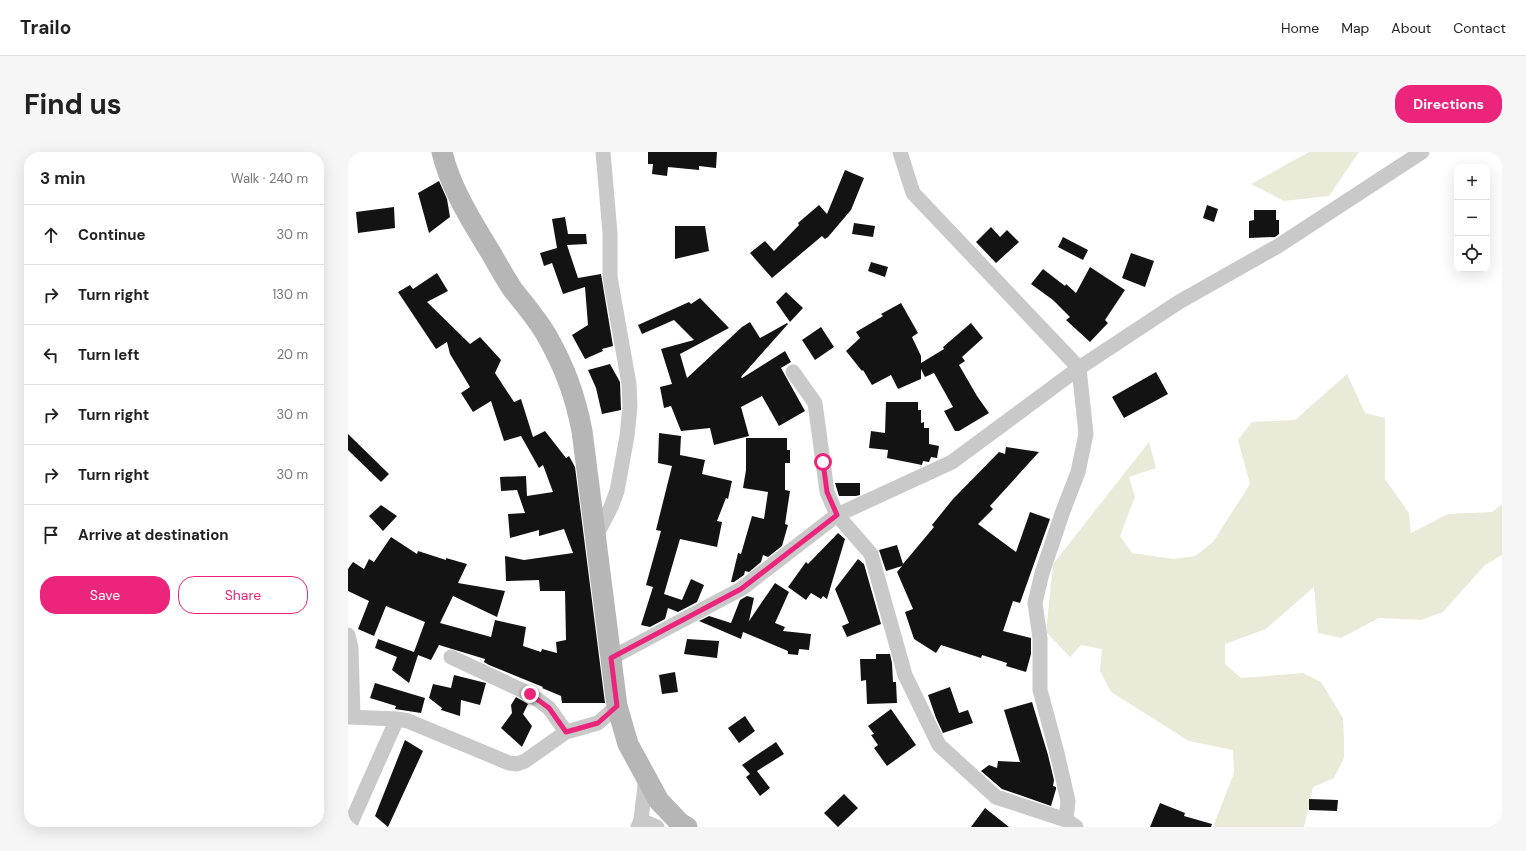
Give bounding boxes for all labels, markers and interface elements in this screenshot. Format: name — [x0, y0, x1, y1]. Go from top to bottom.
text: Trailo — [20, 15, 71, 40]
text: Home — [1281, 19, 1319, 37]
text: Map — [1341, 19, 1369, 37]
text: About — [1391, 19, 1431, 37]
text: Contact — [1453, 19, 1506, 37]
button: Directions — [1395, 85, 1502, 123]
text: Find us — [24, 86, 122, 123]
map controls — [1454, 164, 1490, 272]
button: + — [1454, 164, 1490, 200]
text: 3 min — [40, 167, 85, 189]
text: Walk · 240 m — [231, 170, 308, 187]
button: − — [1454, 200, 1490, 236]
icon: ahead — [40, 224, 62, 246]
text: Continue — [78, 225, 146, 245]
text: 30 m — [276, 226, 308, 243]
button: locate — [1454, 236, 1490, 272]
icon: right — [40, 284, 62, 306]
text: Turn right — [78, 285, 149, 305]
text: 130 m — [272, 286, 308, 303]
icon: left — [40, 344, 62, 366]
text: Turn left — [78, 345, 139, 365]
text: 20 m — [277, 346, 308, 363]
icon: right — [40, 404, 62, 426]
text: Turn right — [78, 405, 149, 425]
text: 30 m — [276, 406, 308, 423]
route start — [814, 453, 832, 471]
icon: right — [40, 464, 62, 486]
text: Turn right — [78, 465, 149, 485]
text: 30 m — [276, 466, 308, 483]
icon: arrive — [40, 524, 62, 546]
text: Arrive at destination — [78, 525, 229, 545]
button: Save — [40, 576, 170, 614]
button: Share — [178, 576, 308, 614]
route end — [521, 685, 539, 703]

